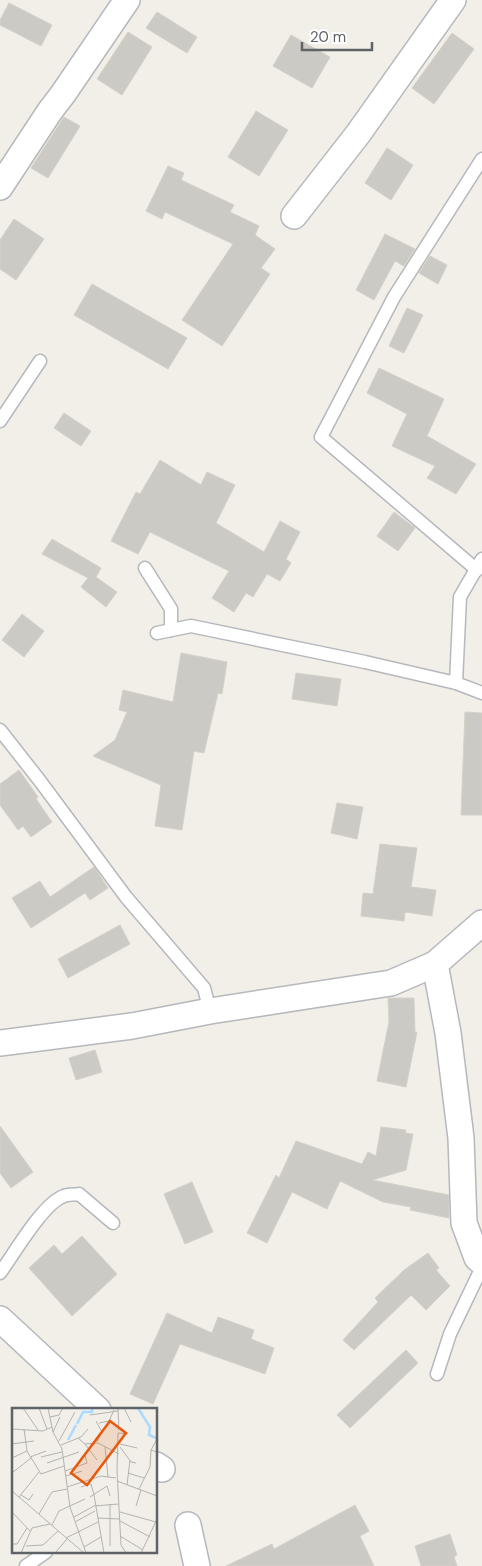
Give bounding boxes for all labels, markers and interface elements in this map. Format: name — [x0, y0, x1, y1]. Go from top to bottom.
scale bar — [302, 20, 372, 52]
text: 20 m — [310, 27, 346, 47]
inset map — [12, 1408, 158, 1554]

